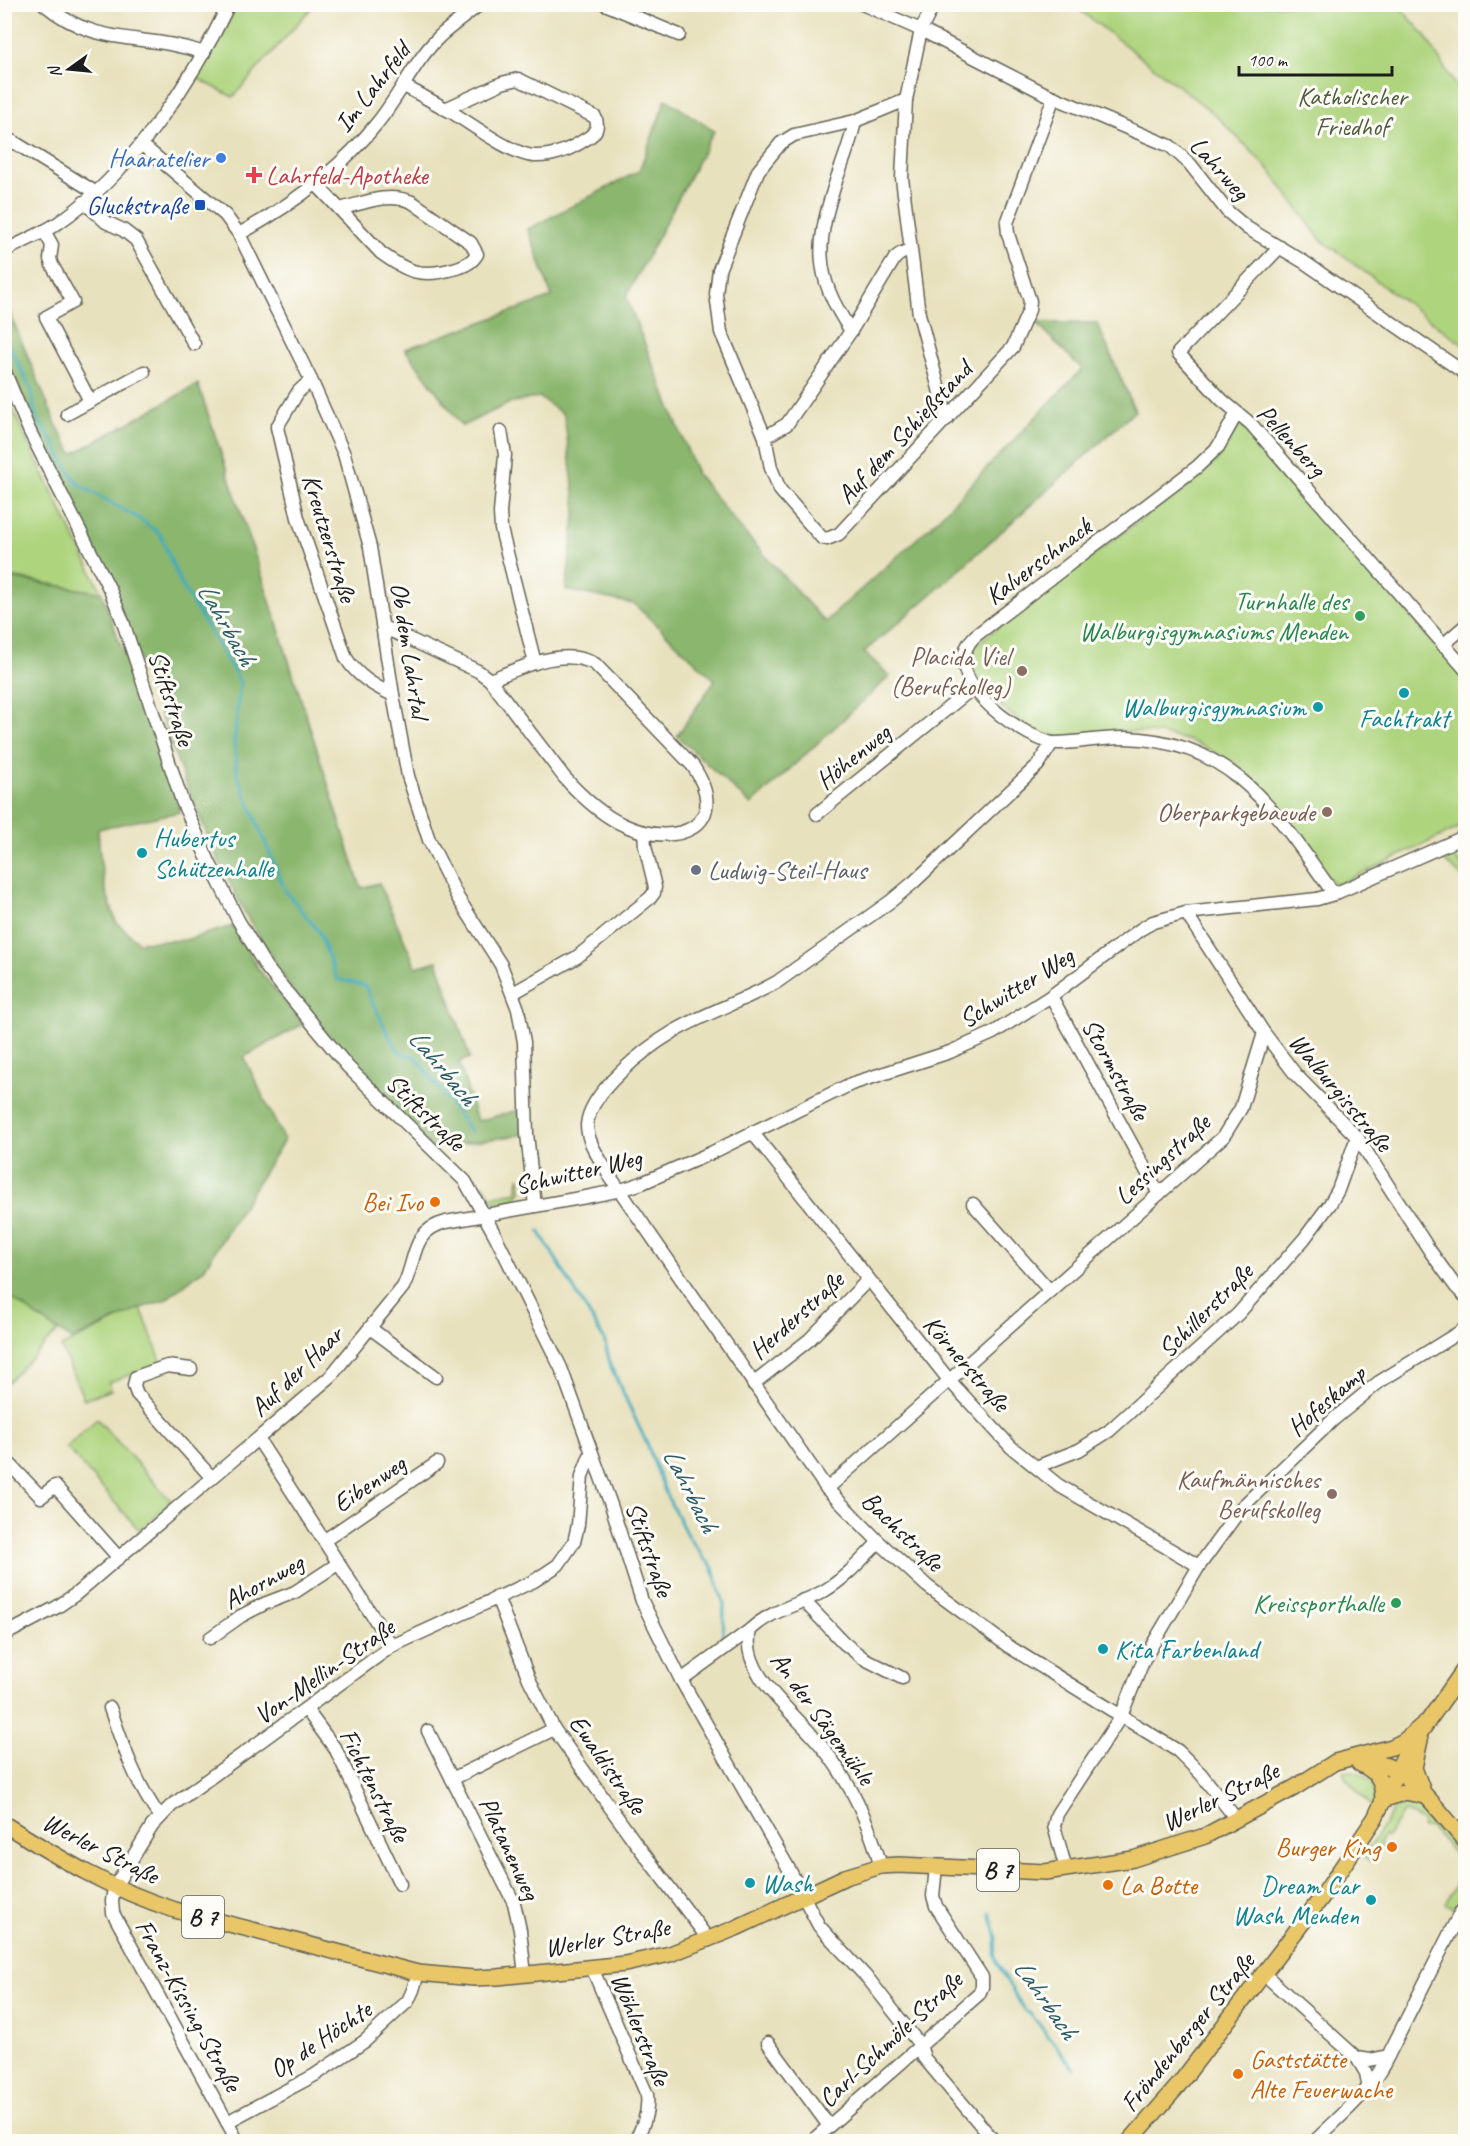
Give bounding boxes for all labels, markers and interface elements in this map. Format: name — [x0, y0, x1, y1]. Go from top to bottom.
street label: Im Lahrfeld — [327, 33, 420, 139]
north arrow — [39, 39, 99, 99]
scale bar — [1239, 39, 1392, 77]
text: 100 m — [1248, 49, 1289, 71]
text: N — [44, 62, 66, 80]
park label: Katholischer Friedhof — [1297, 80, 1409, 143]
street label: Lahrweg — [1182, 129, 1258, 209]
place label: Haaratelier — [108, 142, 212, 175]
marker: Haaratelier — [214, 151, 228, 165]
place label: Lahrfeld-Apotheke — [266, 159, 429, 192]
marker: Lahrfeld-Apotheke — [247, 168, 261, 182]
place label: Gluckstraße — [86, 189, 191, 222]
marker: Gluckstraße — [193, 198, 207, 212]
street label: Auf dem Schießstand — [830, 351, 982, 511]
street label: Pellenberg — [1250, 397, 1335, 485]
street label: Kreutzerstraße — [294, 470, 365, 608]
street label: Kalverschnack — [979, 509, 1100, 612]
water label: Lahrbach — [190, 577, 265, 673]
street label: Ob dem Lahrtal — [383, 580, 437, 725]
place label: Turnhalle des Walburgisgymnasiums Menden — [1080, 585, 1350, 648]
marker: Turnhalle des Walburgisgymnasiums Menden — [1353, 609, 1367, 623]
place label: Placida Viel (Berufskolleg) — [890, 640, 1015, 703]
street label: Stiftstraße — [141, 646, 203, 752]
marker: Placida Viel (Berufskolleg) — [1015, 664, 1029, 678]
marker: Fachtrakt — [1397, 686, 1411, 700]
place label: Walburgisgymnasium — [1122, 691, 1308, 724]
marker: Walburgisgymnasium — [1311, 700, 1325, 714]
place label: Fachtrakt — [1359, 702, 1452, 735]
street label: Höhenweg — [809, 715, 899, 797]
place label: Oberparkgebaeude — [1157, 796, 1318, 829]
marker: Oberparkgebaeude — [1320, 805, 1334, 819]
place label: Hubertus Schützenhalle — [154, 822, 275, 885]
marker: Hubertus Schützenhalle — [135, 846, 149, 860]
place label: Ludwig-Steil-Haus — [708, 854, 868, 887]
marker: Ludwig-Steil-Haus — [689, 863, 703, 877]
street label: Schwitter Weg — [953, 938, 1081, 1036]
street label: Stormstraße — [1074, 1013, 1158, 1128]
water label: Lahrbach — [401, 1022, 486, 1114]
street label: Walburgisstraße — [1281, 1026, 1401, 1160]
street label: Stiftstraße — [379, 1066, 474, 1160]
street label: Lessingstraße — [1107, 1105, 1219, 1212]
street label: Schwitter Weg — [511, 1140, 646, 1202]
place label: Bei Ivo — [362, 1186, 425, 1219]
marker: Bei Ivo — [428, 1195, 442, 1209]
street label: Schillerstraße — [1151, 1254, 1262, 1365]
street label: Herderstraße — [742, 1262, 853, 1367]
street label: Körnerstraße — [916, 1308, 1019, 1420]
street label: Auf der Haar — [243, 1317, 352, 1424]
street label: Hofeskamp — [1280, 1356, 1374, 1443]
water label: Lahrbach — [655, 1442, 727, 1539]
street label: Eibenweg — [326, 1446, 414, 1520]
place label: Kaufmännisches Berufskolleg — [1177, 1463, 1322, 1526]
street label: Bachstraße — [855, 1484, 953, 1580]
marker: Kaufmännisches Berufskolleg — [1325, 1487, 1339, 1501]
street label: Stiftstraße — [618, 1497, 682, 1603]
street label: Ahornweg — [217, 1545, 311, 1617]
place label: Kreissporthalle — [1253, 1587, 1386, 1620]
marker: Kreissporthalle — [1389, 1596, 1403, 1610]
street label: Von-Mellin-Straße — [248, 1609, 403, 1732]
place label: Kita Farbenland — [1115, 1633, 1262, 1666]
marker: Kita Farbenland — [1096, 1642, 1110, 1656]
street label: An der Sägemühle — [763, 1645, 884, 1794]
street label: Ewaldistraße — [561, 1708, 655, 1823]
street label: Fichtenstraße — [332, 1723, 418, 1850]
street label: Werler Straße — [1156, 1753, 1286, 1839]
street label: Platanenweg — [471, 1791, 549, 1907]
street label: Werler Straße — [37, 1805, 167, 1893]
place label: Burger King — [1275, 1831, 1382, 1864]
marker: Burger King — [1385, 1840, 1399, 1854]
road number: B 7 — [977, 1849, 1019, 1891]
place label: Wash — [762, 1867, 814, 1900]
place label: La Botte — [1120, 1869, 1198, 1902]
place label: Dream Car Wash Menden — [1233, 1869, 1362, 1932]
marker: Wash — [743, 1876, 757, 1890]
marker: La Botte — [1101, 1878, 1115, 1892]
marker: Dream Car Wash Menden — [1364, 1893, 1378, 1907]
road number: B 7 — [182, 1896, 224, 1938]
street label: Werler Straße — [542, 1910, 674, 1965]
street label: Franz-Kissing-Straße — [128, 1913, 251, 2099]
street label: Fröndenberger Straße — [1113, 1944, 1263, 2119]
water label: Lahrbach — [1006, 1952, 1087, 2047]
street label: Carl-Schmöle-Straße — [811, 1962, 971, 2115]
street label: Wöhlerstraße — [603, 1968, 679, 2093]
street label: Op de Höchte — [263, 1992, 380, 2086]
place label: Gaststätte Alte Feuerwache — [1250, 2043, 1394, 2106]
marker: Gaststätte Alte Feuerwache — [1231, 2067, 1245, 2081]

